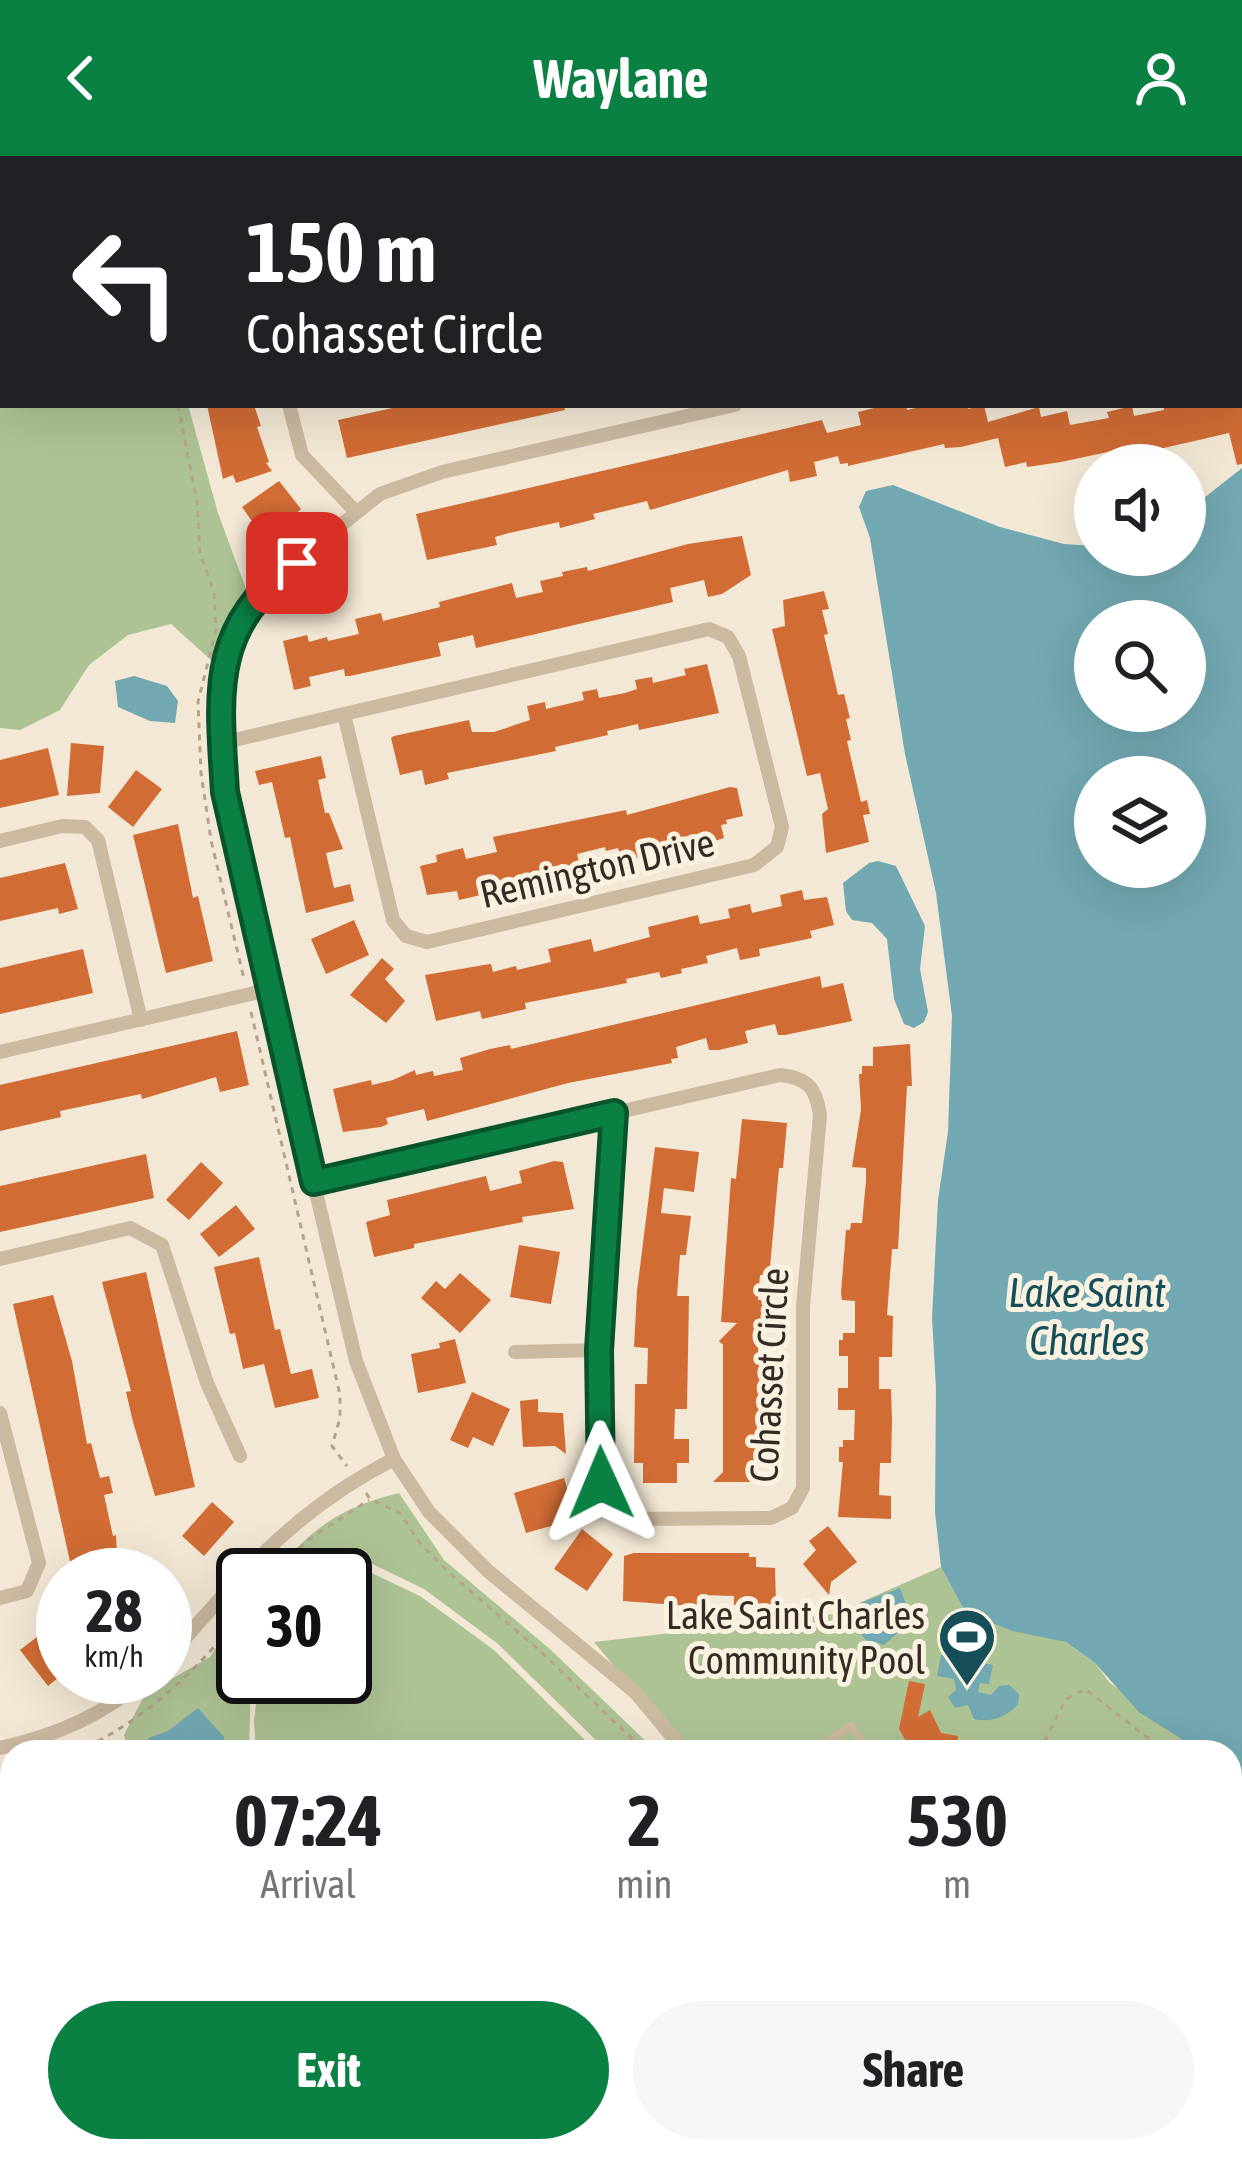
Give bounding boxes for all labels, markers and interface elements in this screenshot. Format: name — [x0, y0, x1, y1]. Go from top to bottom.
icon: back — [48, 45, 114, 111]
icon: person — [1128, 45, 1194, 111]
text: Waylane — [533, 48, 709, 109]
icon: left — [48, 204, 204, 360]
text: 150 m — [246, 204, 436, 300]
text: Cohasset Circle — [246, 303, 544, 364]
map controls — [1074, 444, 1206, 888]
button: sound — [1074, 444, 1206, 576]
pin — [246, 512, 348, 614]
icon: arrive — [264, 530, 330, 596]
button: search — [1074, 600, 1206, 732]
button: layers — [1074, 756, 1206, 888]
street label: Remington Drive — [476, 820, 718, 916]
street label: Cohasset Circle — [741, 1267, 797, 1483]
water label: Lake Saint Charles — [1008, 1268, 1166, 1364]
position arrow — [538, 1420, 664, 1546]
speed limit sign: 30 — [216, 1548, 372, 1704]
text: 28 — [86, 1576, 142, 1645]
place label: Lake Saint Charles Community Pool — [666, 1593, 925, 1682]
sports icon: Lake Saint Charles Community Pool — [936, 1606, 998, 1688]
text: km/h — [84, 1639, 144, 1673]
text: 07:24 — [234, 1779, 382, 1861]
text: 2 — [627, 1779, 661, 1861]
text: 530 — [906, 1779, 1008, 1861]
text: Arrival — [261, 1862, 356, 1906]
text: min — [616, 1862, 672, 1906]
text: m — [943, 1862, 971, 1906]
button: Exit — [48, 2001, 609, 2139]
button: Share — [633, 2001, 1194, 2139]

